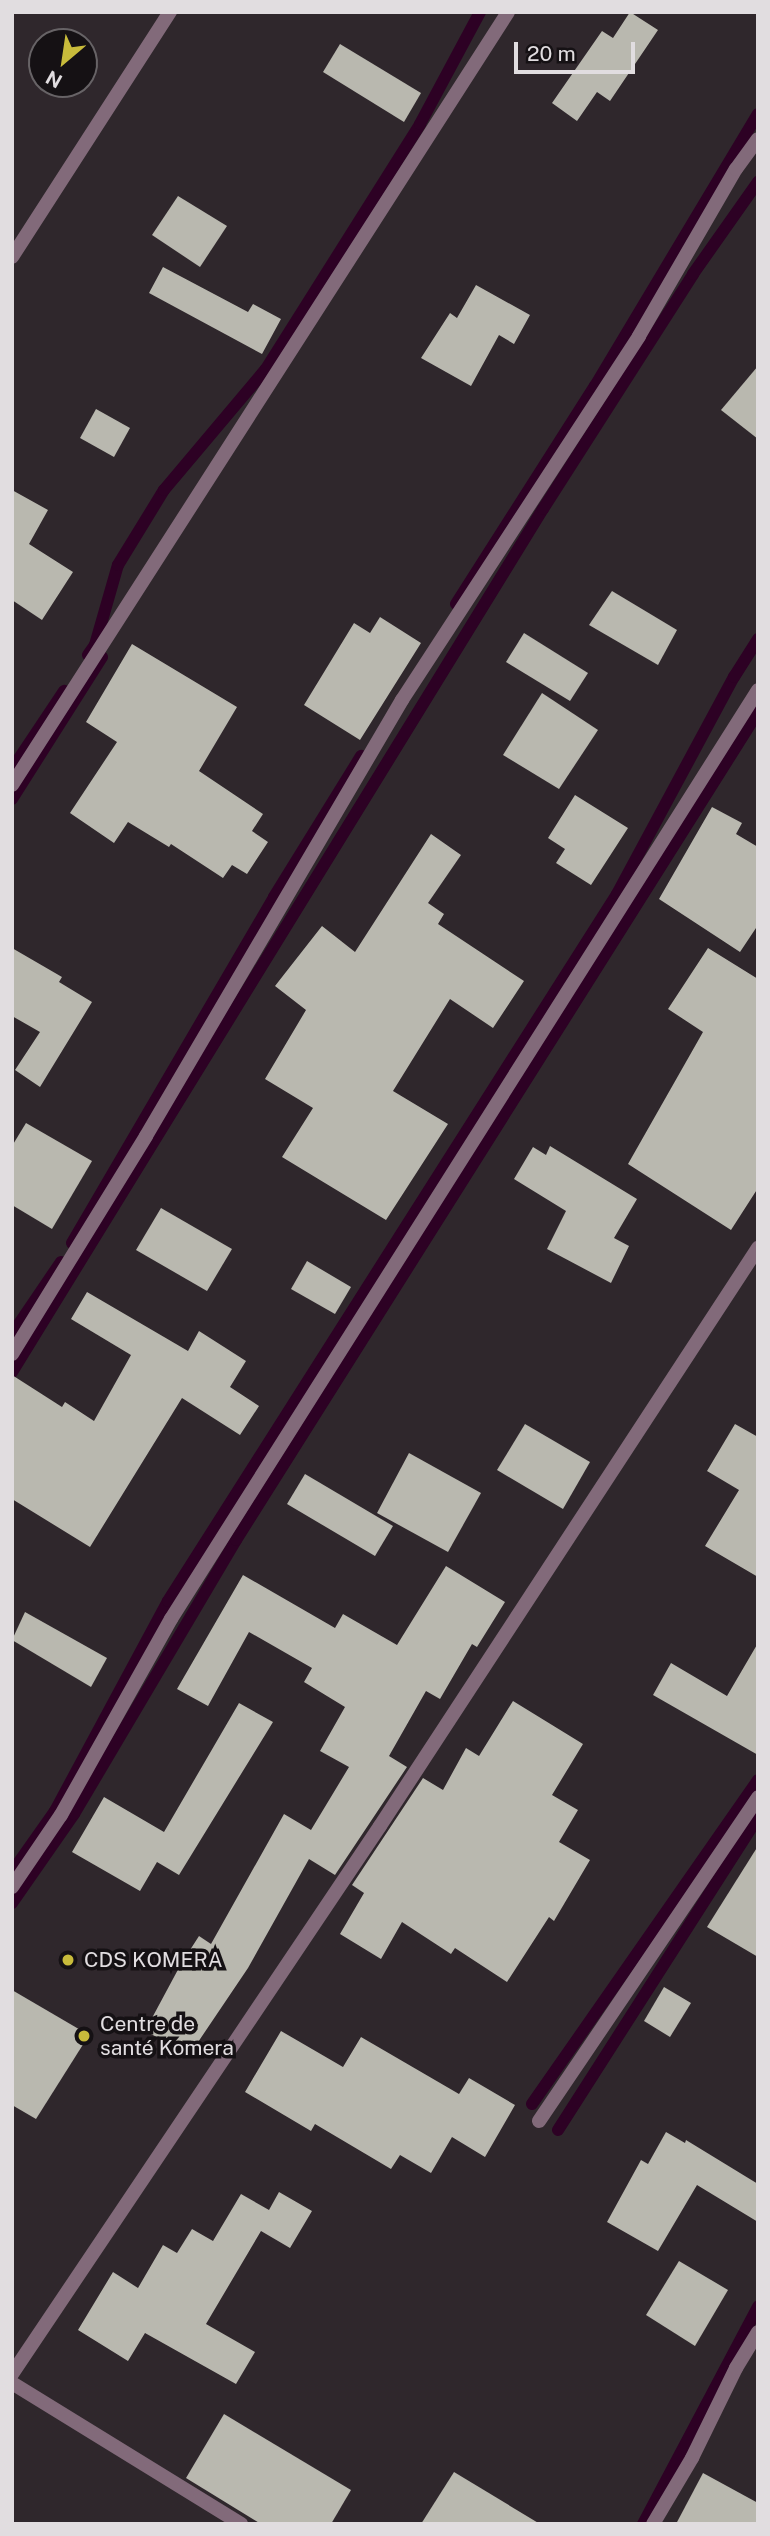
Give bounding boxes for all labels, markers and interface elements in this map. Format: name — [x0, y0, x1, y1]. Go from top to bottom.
north arrow — [28, 28, 98, 98]
scale bar — [518, 28, 639, 72]
text: 20 m — [527, 41, 576, 66]
text: N — [42, 66, 66, 93]
place label: CDS KOMERA — [84, 1947, 223, 1973]
marker: CDS KOMERA — [58, 1950, 78, 1970]
place label: Centre de santé Komera — [100, 2011, 234, 2061]
marker: Centre de santé Komera — [74, 2026, 94, 2046]

